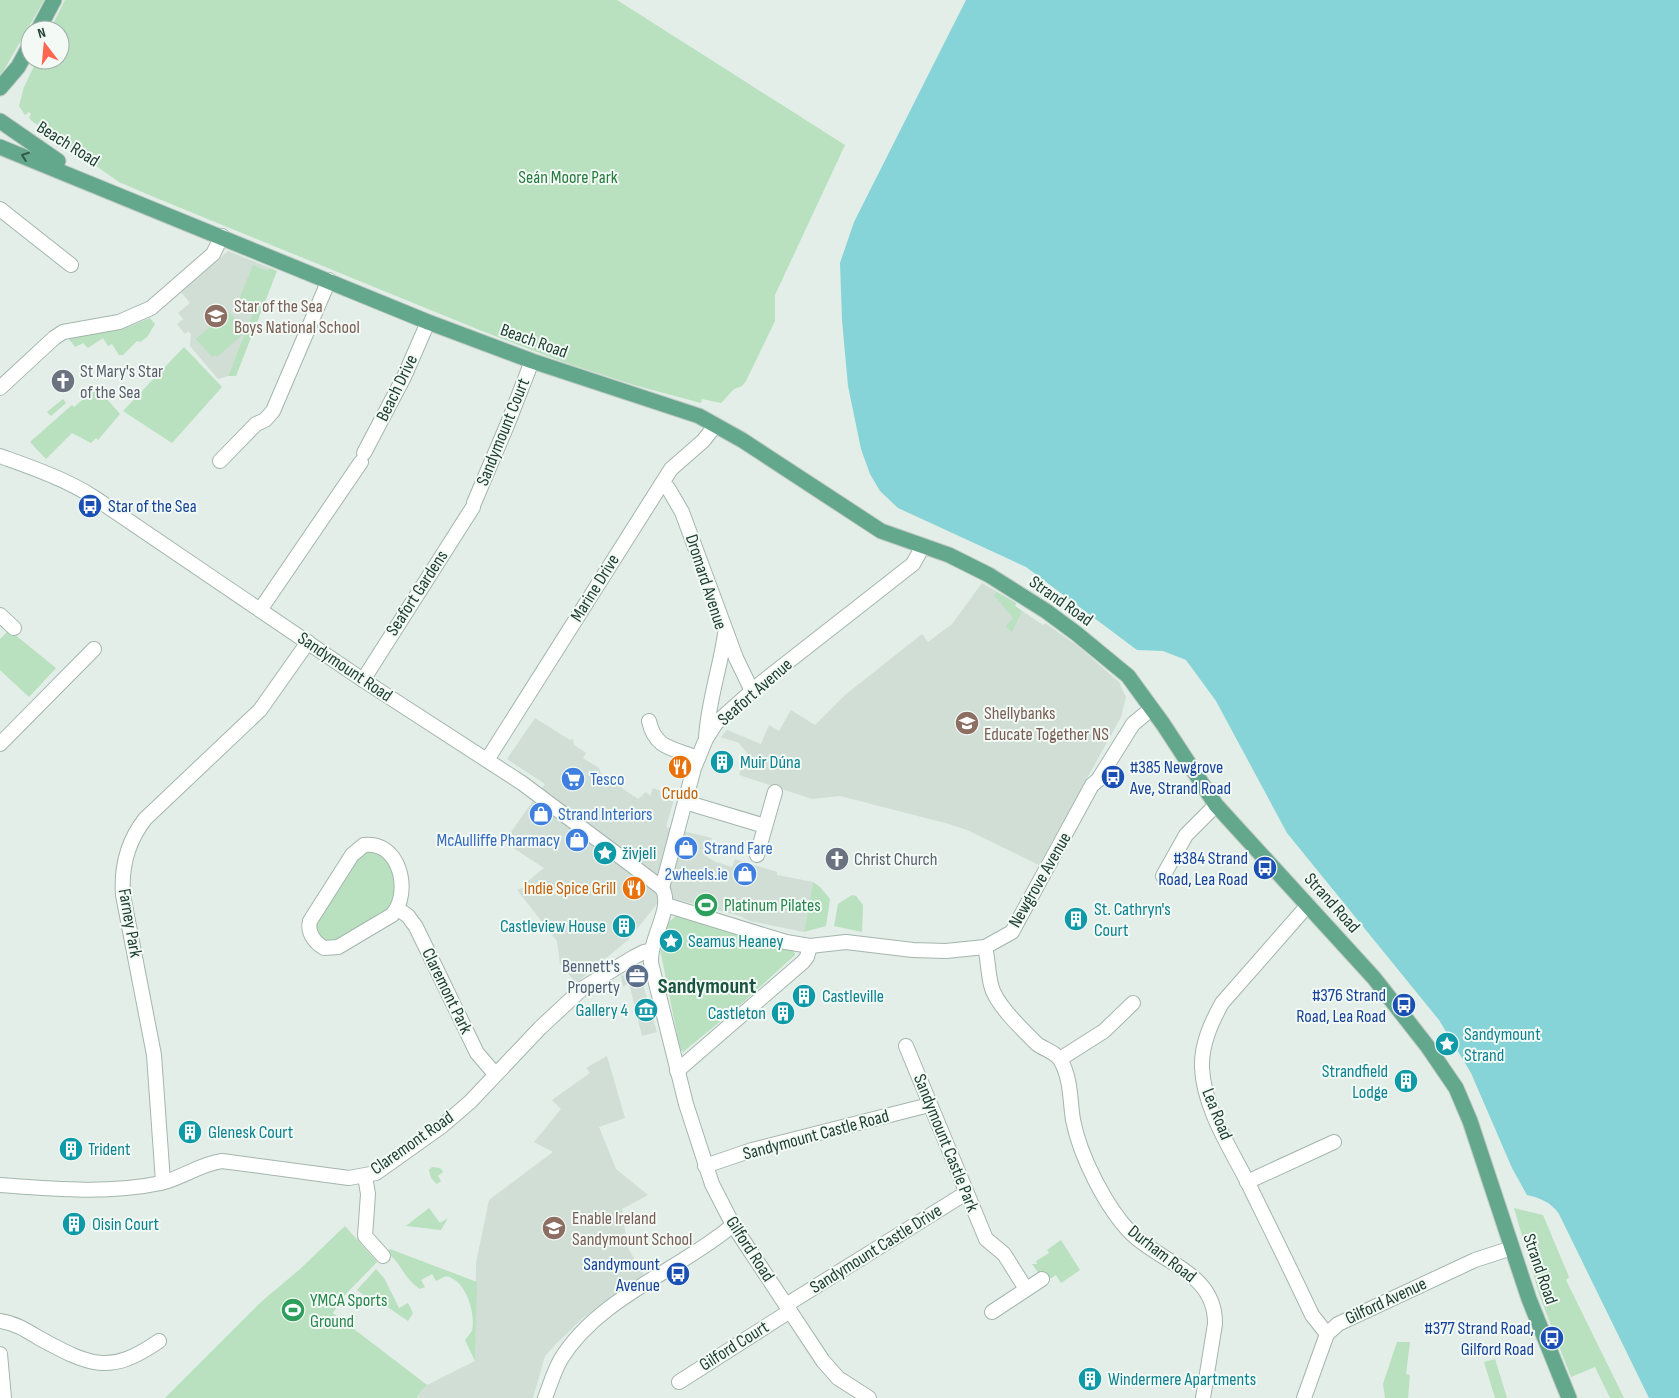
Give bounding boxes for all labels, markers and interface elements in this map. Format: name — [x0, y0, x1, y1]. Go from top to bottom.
north arrow — [20, 20, 70, 70]
text: N — [36, 24, 47, 42]
street label: Beach Road — [33, 117, 103, 171]
one-way arrow — [21, 152, 30, 162]
park label: Seán Moore Park — [518, 167, 618, 188]
place label: Star of the Sea Boys National School — [234, 296, 360, 338]
school or university icon: Star of the Sea Boys National School — [203, 303, 229, 329]
street label: Beach Road — [498, 319, 570, 363]
street label: Beach Drive — [372, 351, 422, 425]
place label: St Mary's Star of the Sea — [80, 361, 163, 403]
church icon: St Mary's Star of the Sea — [50, 368, 76, 394]
street label: Sandymount Court — [472, 375, 534, 489]
bus stop icon: Star of the Sea — [77, 493, 103, 519]
place label: Star of the Sea — [108, 496, 197, 517]
street label: Dromard Avenue — [681, 532, 731, 632]
street label: Seafort Gardens — [382, 546, 452, 640]
street label: Marine Drive — [566, 550, 624, 626]
street label: Strand Road — [1025, 571, 1097, 631]
street label: Sandymount Road — [294, 628, 396, 706]
street label: Seafort Avenue — [713, 654, 797, 730]
place label: Shellybanks Educate Together NS — [984, 703, 1109, 745]
school or university icon: Shellybanks Educate Together NS — [954, 710, 980, 736]
building icon: Muir Dúna — [709, 749, 735, 775]
place label: Muir Dúna — [740, 752, 801, 773]
restaurant icon: Crudo — [667, 754, 693, 780]
place label: #385 Newgrove Ave, Strand Road — [1129, 757, 1231, 799]
bus stop icon: #385 Newgrove Ave, Strand Road — [1100, 764, 1126, 790]
supermarket icon: Tesco — [560, 766, 586, 792]
place label: Tesco — [590, 769, 624, 790]
place label: Crudo — [662, 783, 698, 804]
shop icon: Strand Interiors — [528, 801, 554, 827]
place label: Strand Interiors — [558, 804, 652, 825]
shop icon: McAulliffe Pharmacy — [564, 827, 590, 853]
street label: Newgrove Avenue — [1004, 829, 1076, 931]
place label: McAulliffe Pharmacy — [437, 830, 560, 851]
shop icon: Strand Fare — [673, 835, 699, 861]
place label: Strand Fare — [704, 838, 773, 859]
place icon: živjeli — [592, 840, 618, 866]
place label: živjeli — [622, 843, 656, 864]
church icon: Christ Church — [824, 846, 850, 872]
place label: #384 Strand Road, Lea Road — [1158, 848, 1248, 890]
place label: Christ Church — [854, 849, 938, 870]
bus stop icon: #384 Strand Road, Lea Road — [1252, 855, 1278, 881]
shop icon: 2wheels.ie — [732, 861, 758, 887]
place label: 2wheels.ie — [664, 864, 728, 885]
street label: Strand Road — [1300, 869, 1364, 937]
restaurant icon: Indie Spice Grill — [621, 875, 647, 901]
place label: Indie Spice Grill — [524, 878, 616, 899]
street label: Farney Park — [114, 887, 146, 959]
sports icon: Platinum Pilates — [693, 892, 719, 918]
place label: Platinum Pilates — [724, 895, 821, 916]
place label: St. Cathryn's Court — [1094, 899, 1171, 941]
building icon: St. Cathryn's Court — [1063, 906, 1089, 932]
building icon: Castleview House — [611, 913, 637, 939]
place label: Castleview House — [500, 916, 606, 937]
place icon: Seamus Heaney — [658, 928, 684, 954]
place label: Seamus Heaney — [688, 931, 783, 952]
street label: Claremont Park — [417, 945, 477, 1037]
place label: Bennett's Property — [562, 956, 620, 998]
office icon: Bennett's Property — [624, 963, 650, 989]
district label: Sandymount — [658, 973, 756, 1000]
building icon: Castleville — [791, 983, 817, 1009]
place label: #376 Strand Road, Lea Road — [1296, 985, 1386, 1027]
place label: Castleville — [822, 986, 884, 1007]
bus stop icon: #376 Strand Road, Lea Road — [1391, 992, 1417, 1018]
museum icon: Gallery 4 — [633, 997, 659, 1023]
place label: Gallery 4 — [576, 1000, 628, 1021]
building icon: Castleton — [770, 1000, 796, 1026]
place label: Castleton — [708, 1003, 766, 1024]
place label: Sandymount Strand — [1464, 1024, 1541, 1066]
place icon: Sandymount Strand — [1434, 1031, 1460, 1057]
place label: Strandfield Lodge — [1322, 1061, 1388, 1103]
building icon: Strandfield Lodge — [1393, 1068, 1419, 1094]
street label: Sandymount Castle Park — [909, 1071, 983, 1215]
street label: Lea Road — [1197, 1085, 1237, 1143]
street label: Sandymount Castle Road — [741, 1105, 891, 1165]
street label: Claremont Road — [367, 1107, 457, 1179]
building icon: Glenesk Court — [177, 1119, 203, 1145]
place label: Glenesk Court — [208, 1122, 294, 1143]
building icon: Trident — [58, 1136, 84, 1162]
place label: Trident — [88, 1139, 131, 1160]
street label: Sandymount Castle Drive — [806, 1200, 946, 1298]
place label: Enable Ireland Sandymount School — [572, 1208, 692, 1250]
building icon: Oisin Court — [61, 1211, 87, 1237]
street label: Gilford Road — [721, 1213, 779, 1285]
place label: Oisin Court — [92, 1214, 160, 1235]
school or university icon: Enable Ireland Sandymount School — [541, 1215, 567, 1241]
street label: Durham Road — [1124, 1221, 1200, 1287]
street label: Strand Road — [1518, 1231, 1562, 1307]
place label: Sandymount Avenue — [583, 1254, 660, 1296]
bus stop icon: Sandymount Avenue — [665, 1261, 691, 1287]
street label: Gilford Avenue — [1342, 1273, 1430, 1329]
place label: YMCA Sports Ground — [310, 1290, 387, 1332]
sports icon: YMCA Sports Ground — [280, 1297, 306, 1323]
street label: Gilford Court — [696, 1316, 773, 1375]
place label: #377 Strand Road, Gilford Road — [1424, 1318, 1534, 1360]
bus stop icon: #377 Strand Road, Gilford Road — [1539, 1325, 1565, 1351]
building icon: Windermere Apartments — [1077, 1366, 1103, 1392]
place label: Windermere Apartments — [1108, 1369, 1256, 1390]

